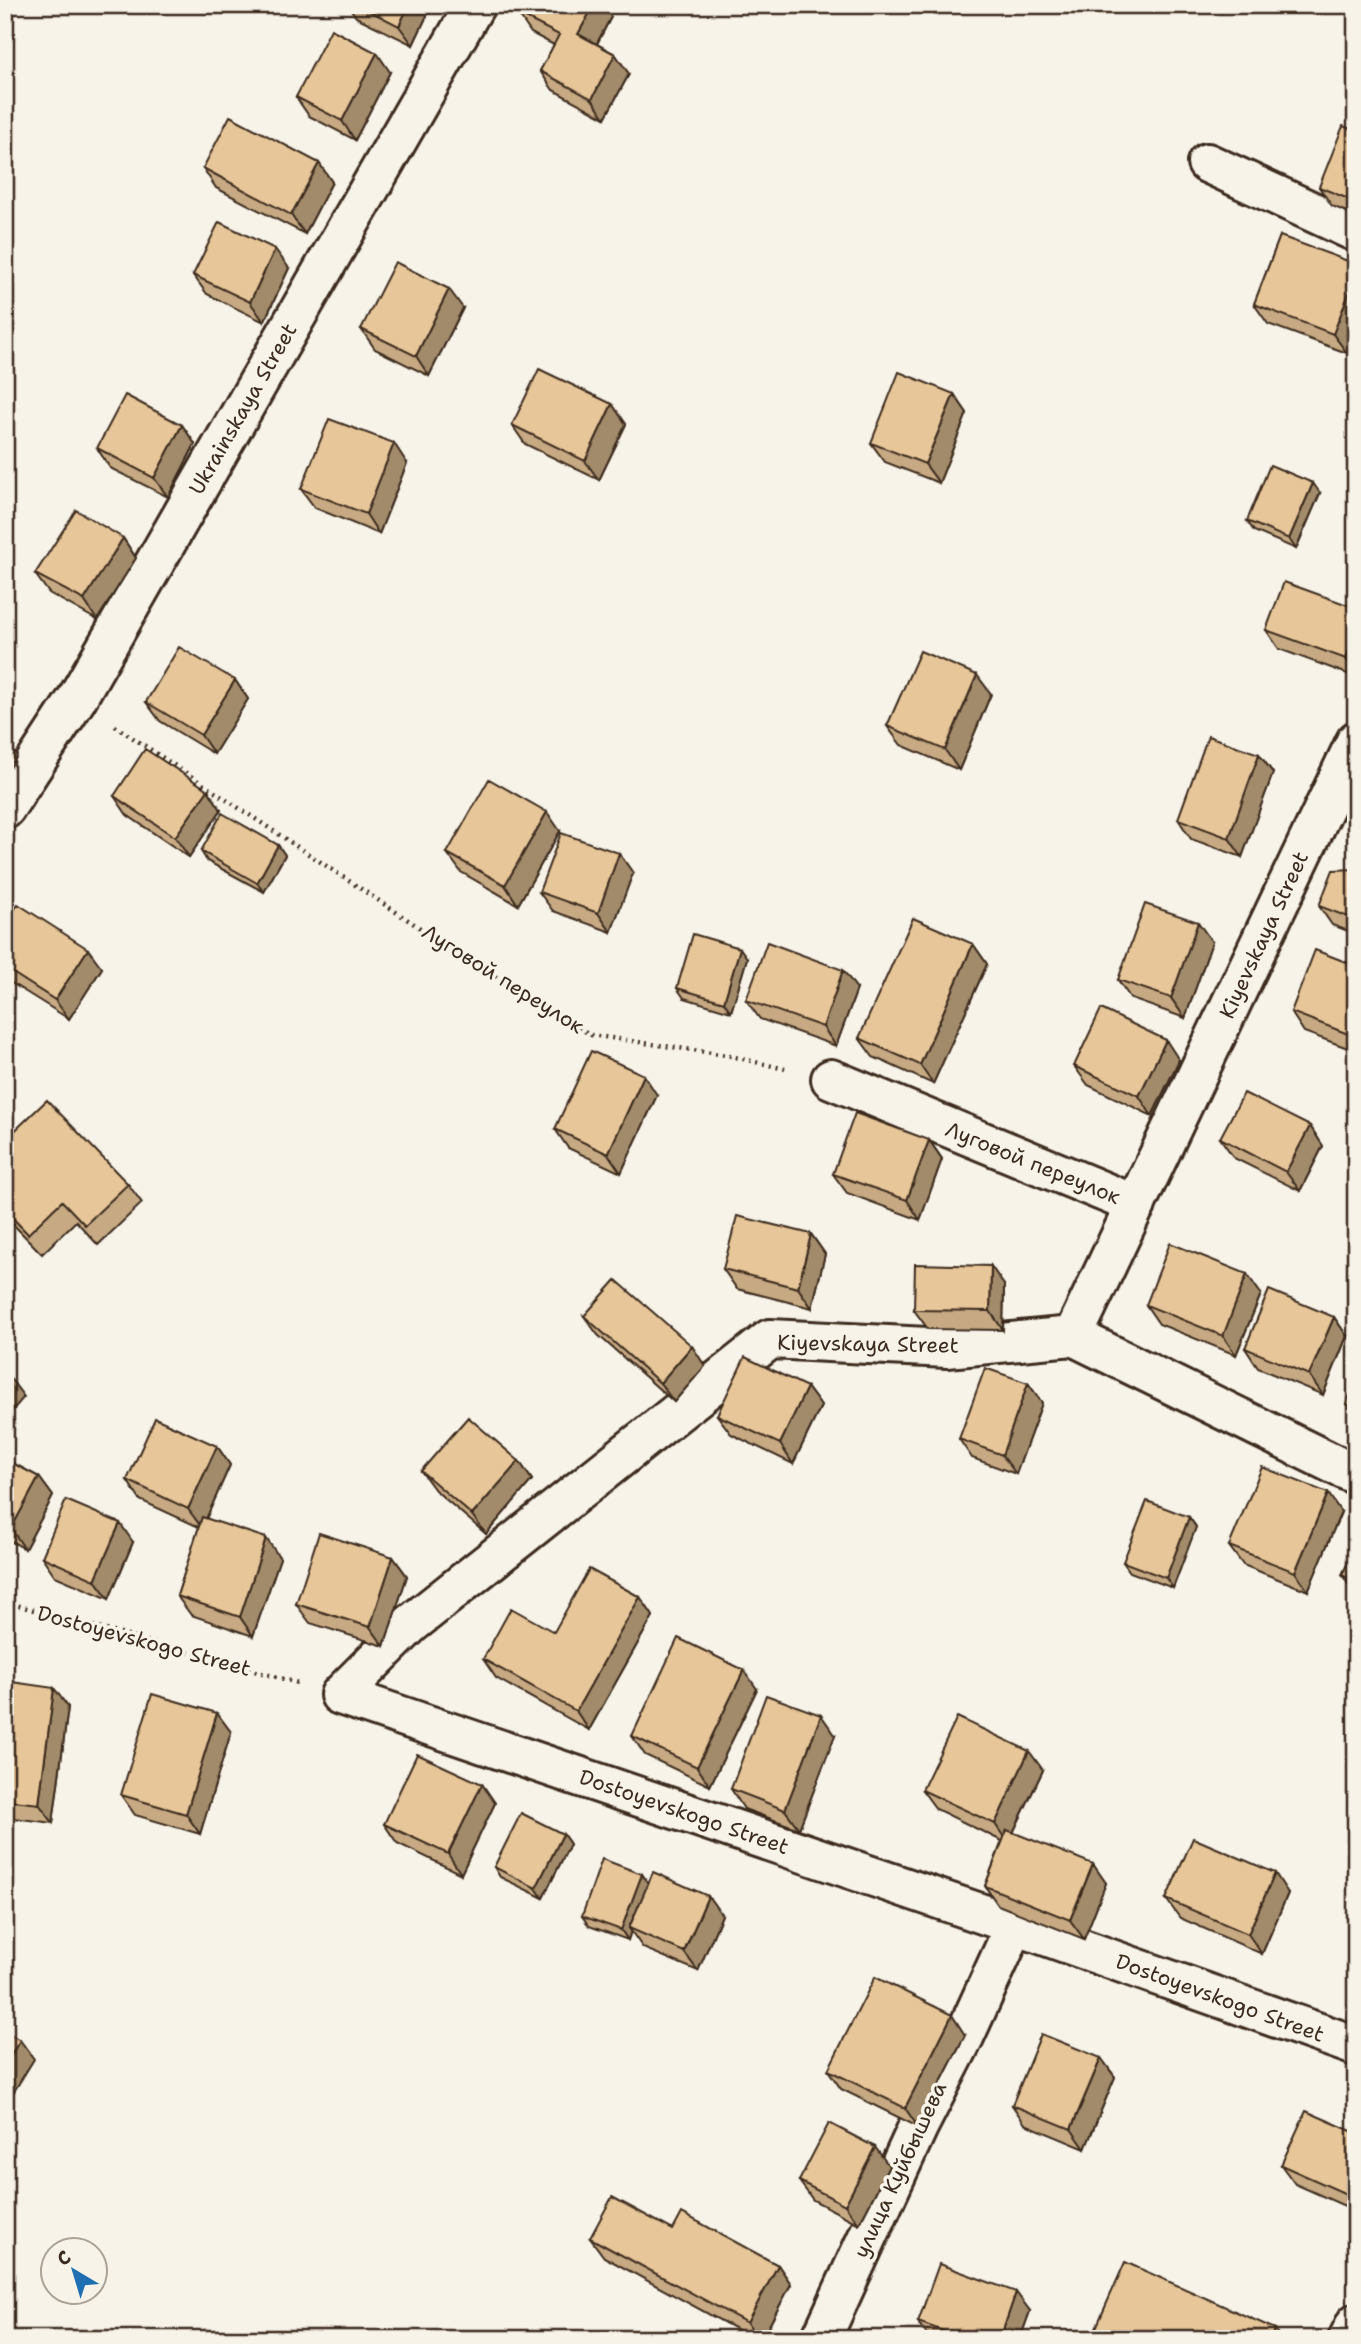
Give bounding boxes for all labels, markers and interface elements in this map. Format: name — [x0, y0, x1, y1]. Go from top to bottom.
street label: Ukrainskaya Street — [182, 318, 304, 500]
street label: Kiyevskaya Street — [1213, 847, 1315, 1023]
street label: Луговой переулок — [417, 918, 589, 1040]
street label: Луговой переулок — [941, 1115, 1125, 1211]
street label: Kiyevskaya Street — [777, 1328, 959, 1360]
street label: Dostoyevskogo Street — [34, 1599, 254, 1683]
street label: Dostoyevskogo Street — [576, 1763, 792, 1861]
street label: Dostoyevskogo Street — [1112, 1947, 1328, 2049]
street label: улица Куйбышева — [847, 2078, 953, 2262]
north arrow — [38, 2236, 108, 2306]
text: С — [52, 2245, 76, 2271]

